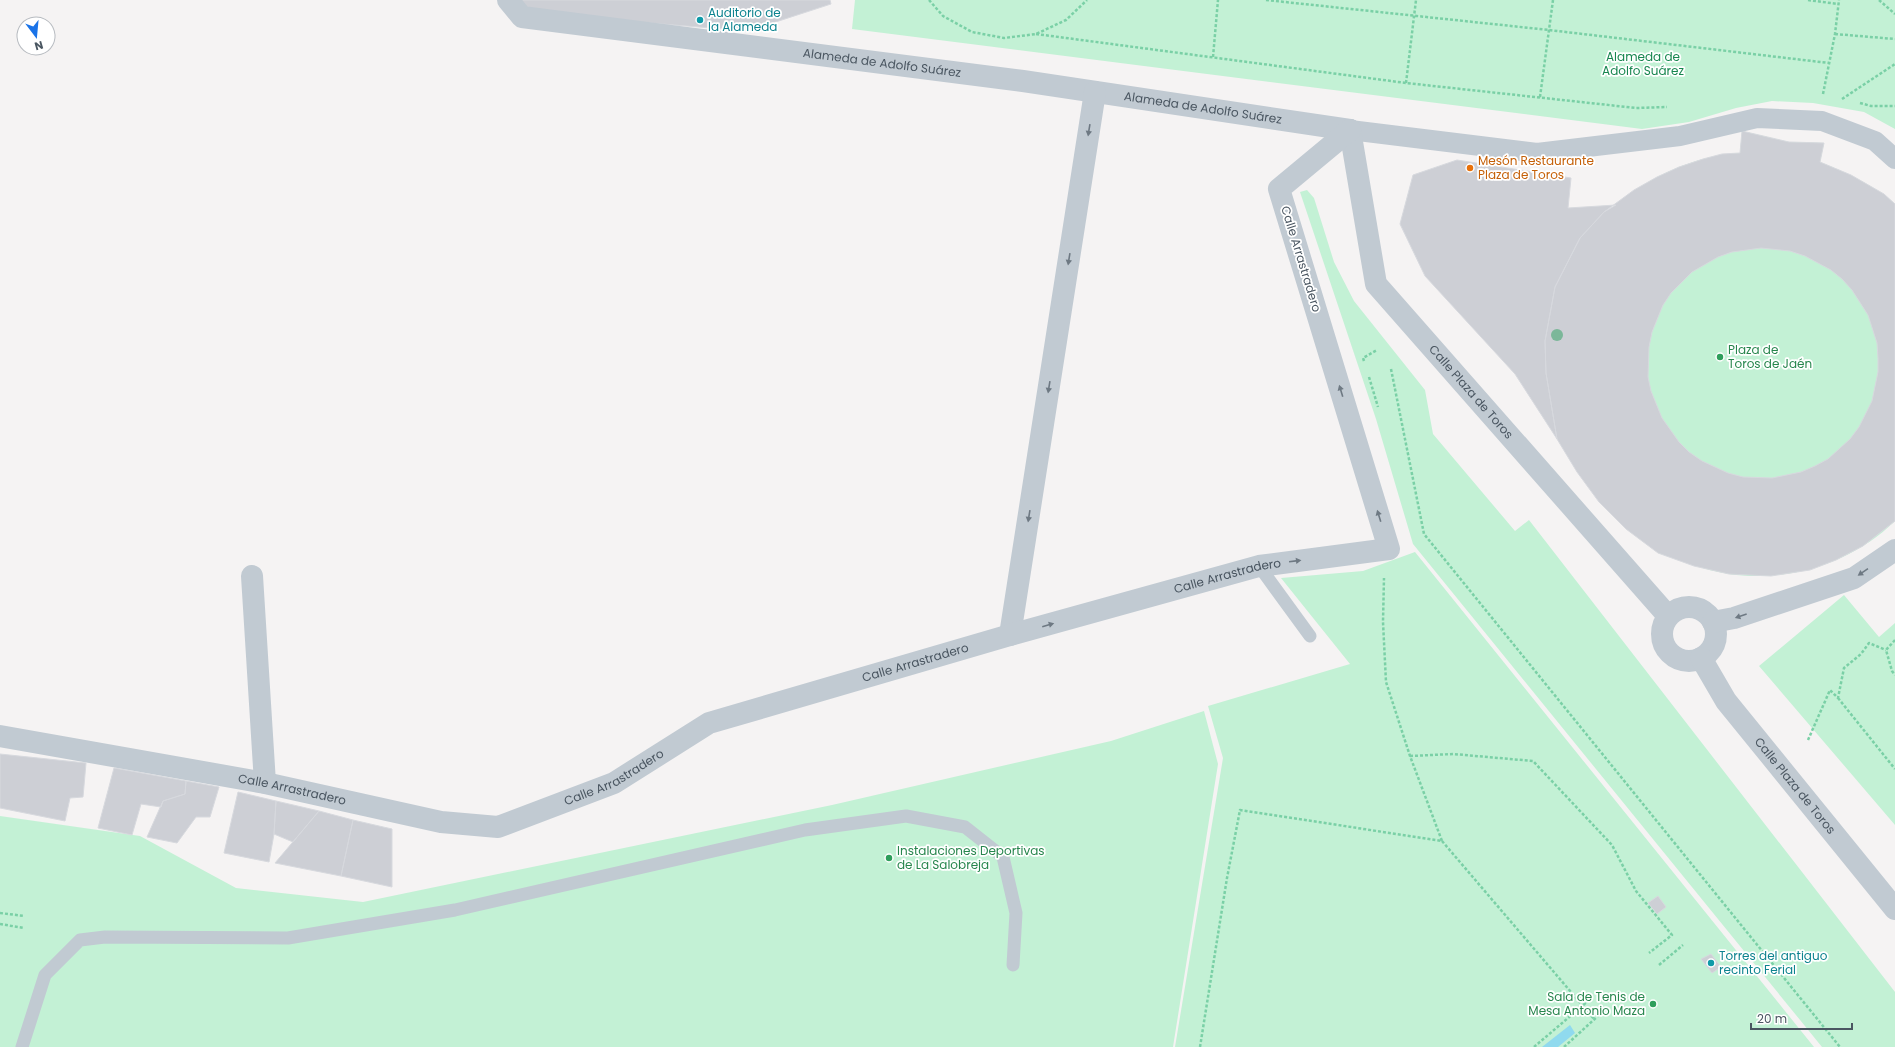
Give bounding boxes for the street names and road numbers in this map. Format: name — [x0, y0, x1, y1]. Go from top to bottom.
street label: Alameda de Adolfo Suárez — [802, 44, 962, 81]
street label: Alameda de Adolfo Suárez — [1123, 87, 1283, 128]
street label: Calle Arrastradero — [1277, 204, 1326, 314]
street label: Calle Plaza de Toros — [1425, 341, 1517, 442]
street label: Calle Arrastradero — [1172, 554, 1282, 597]
street label: Calle Arrastradero — [860, 639, 971, 686]
street label: Calle Plaza de Toros — [1751, 733, 1840, 838]
street label: Calle Arrastradero — [561, 745, 667, 809]
street label: Calle Arrastradero — [237, 769, 348, 809]

